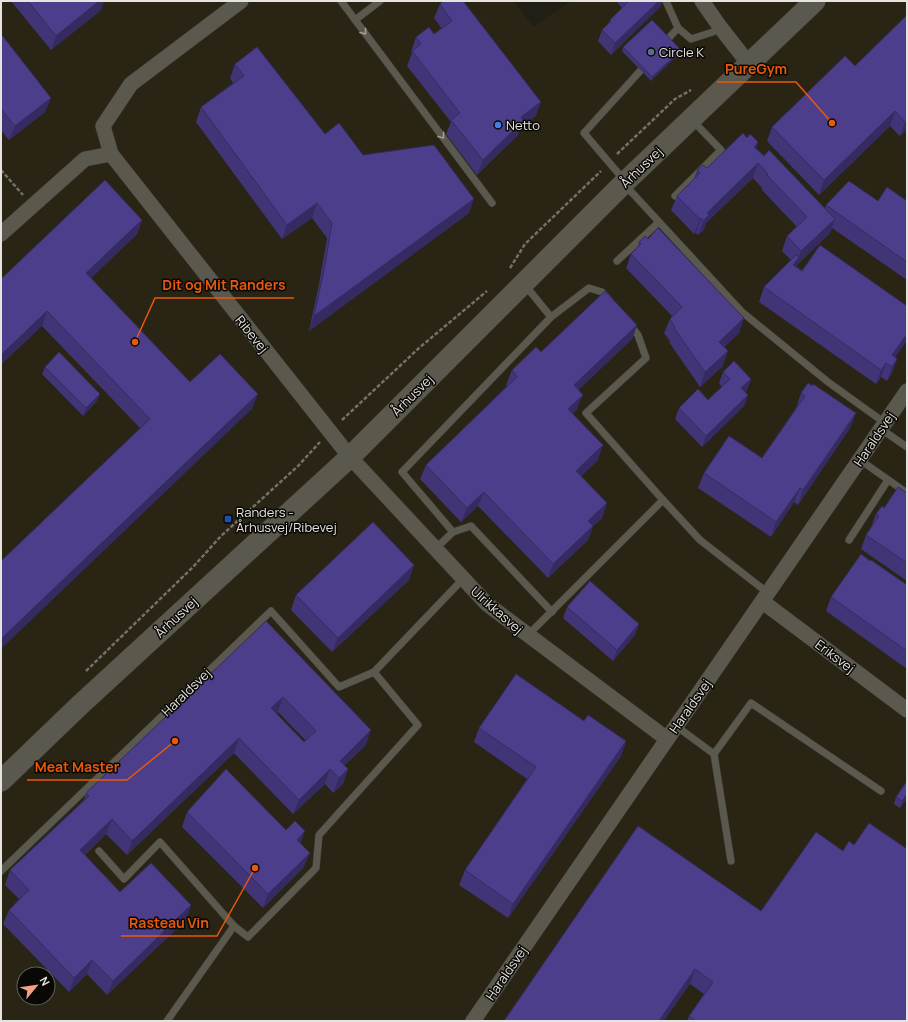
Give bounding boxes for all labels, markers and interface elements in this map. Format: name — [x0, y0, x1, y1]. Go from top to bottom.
one-way arrow — [359, 28, 366, 35]
place label: Circle K — [659, 43, 704, 61]
marker: Circle K — [646, 47, 656, 57]
callout: PureGym — [717, 56, 796, 82]
text: PureGym — [725, 59, 787, 78]
place label: Netto — [506, 116, 540, 134]
marker: Netto — [493, 120, 503, 130]
one-way arrow — [437, 132, 444, 139]
street label: Århusvej — [616, 142, 666, 192]
callout: Dit og Mit Randers — [155, 272, 294, 298]
text: Dit og Mit Randers — [162, 275, 286, 294]
street label: Ribevej — [231, 311, 273, 357]
street label: Århusvej — [387, 370, 437, 420]
street label: Haraldsvej — [849, 408, 899, 470]
place label: Randers - Århusvej/Ribevej — [236, 503, 337, 536]
marker: Randers - Århusvej/Ribevej — [223, 514, 233, 524]
street label: Ulrikkasvej — [467, 582, 527, 638]
street label: Århusvej — [151, 593, 201, 641]
street label: Eriksvej — [812, 635, 858, 677]
street label: Haraldsvej — [157, 664, 215, 720]
street label: Haraldsvej — [665, 675, 715, 737]
callout: Meat Master — [27, 754, 127, 780]
text: Meat Master — [35, 757, 120, 776]
callout: Rasteau Vin — [121, 910, 217, 936]
text: Rasteau Vin — [129, 913, 209, 932]
street label: Haraldsvej — [481, 942, 531, 1004]
north arrow — [16, 966, 56, 1006]
text: N — [37, 974, 54, 988]

